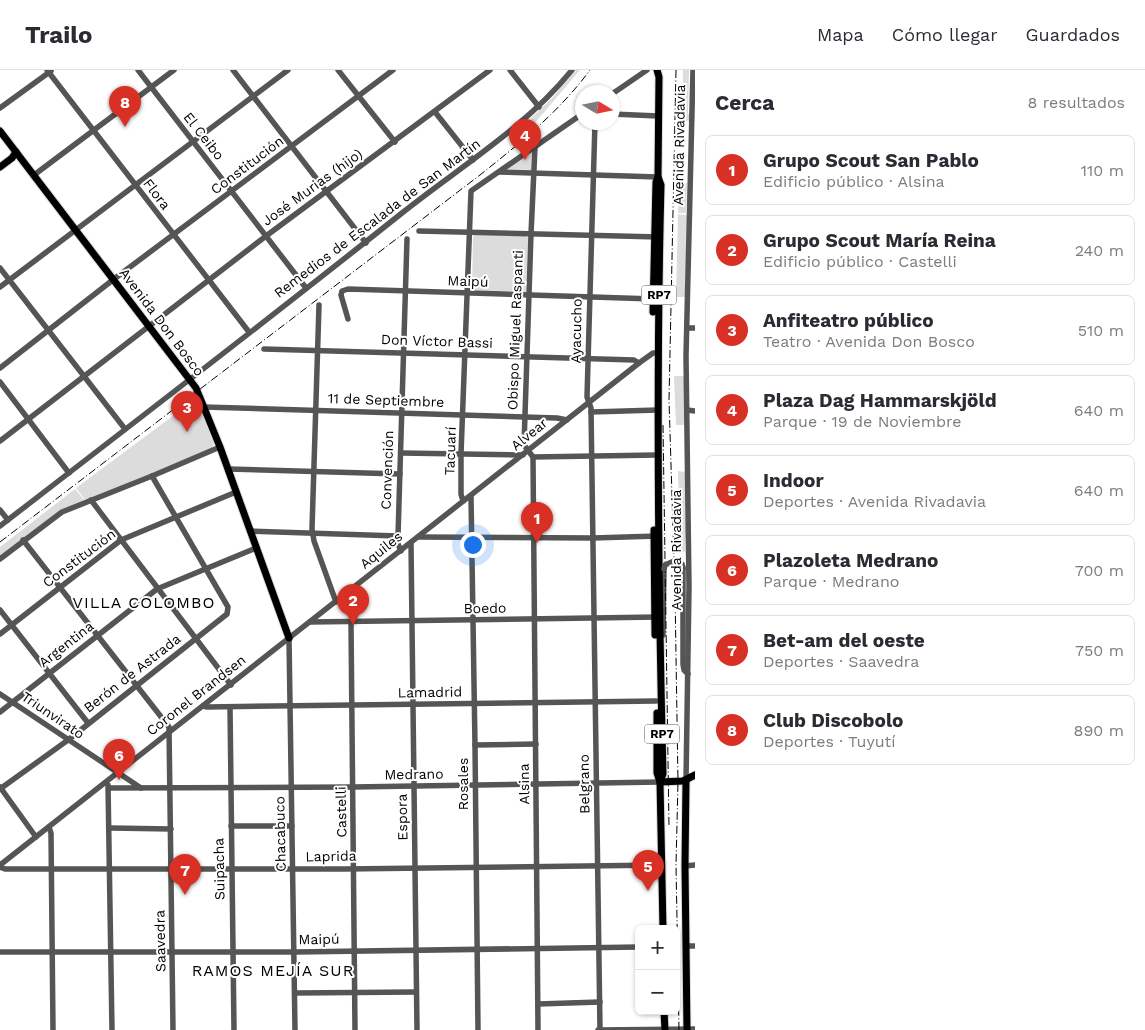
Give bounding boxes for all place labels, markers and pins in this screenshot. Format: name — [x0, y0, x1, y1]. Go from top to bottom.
pin: 8 — [109, 86, 141, 127]
pin: 4 — [509, 119, 541, 160]
pin: 3 — [171, 391, 203, 432]
pin: 1 — [521, 502, 553, 543]
pin: 2 — [337, 584, 369, 625]
pin: 6 — [103, 739, 135, 780]
pin: 5 — [632, 850, 664, 891]
pin: 7 — [169, 854, 201, 895]

